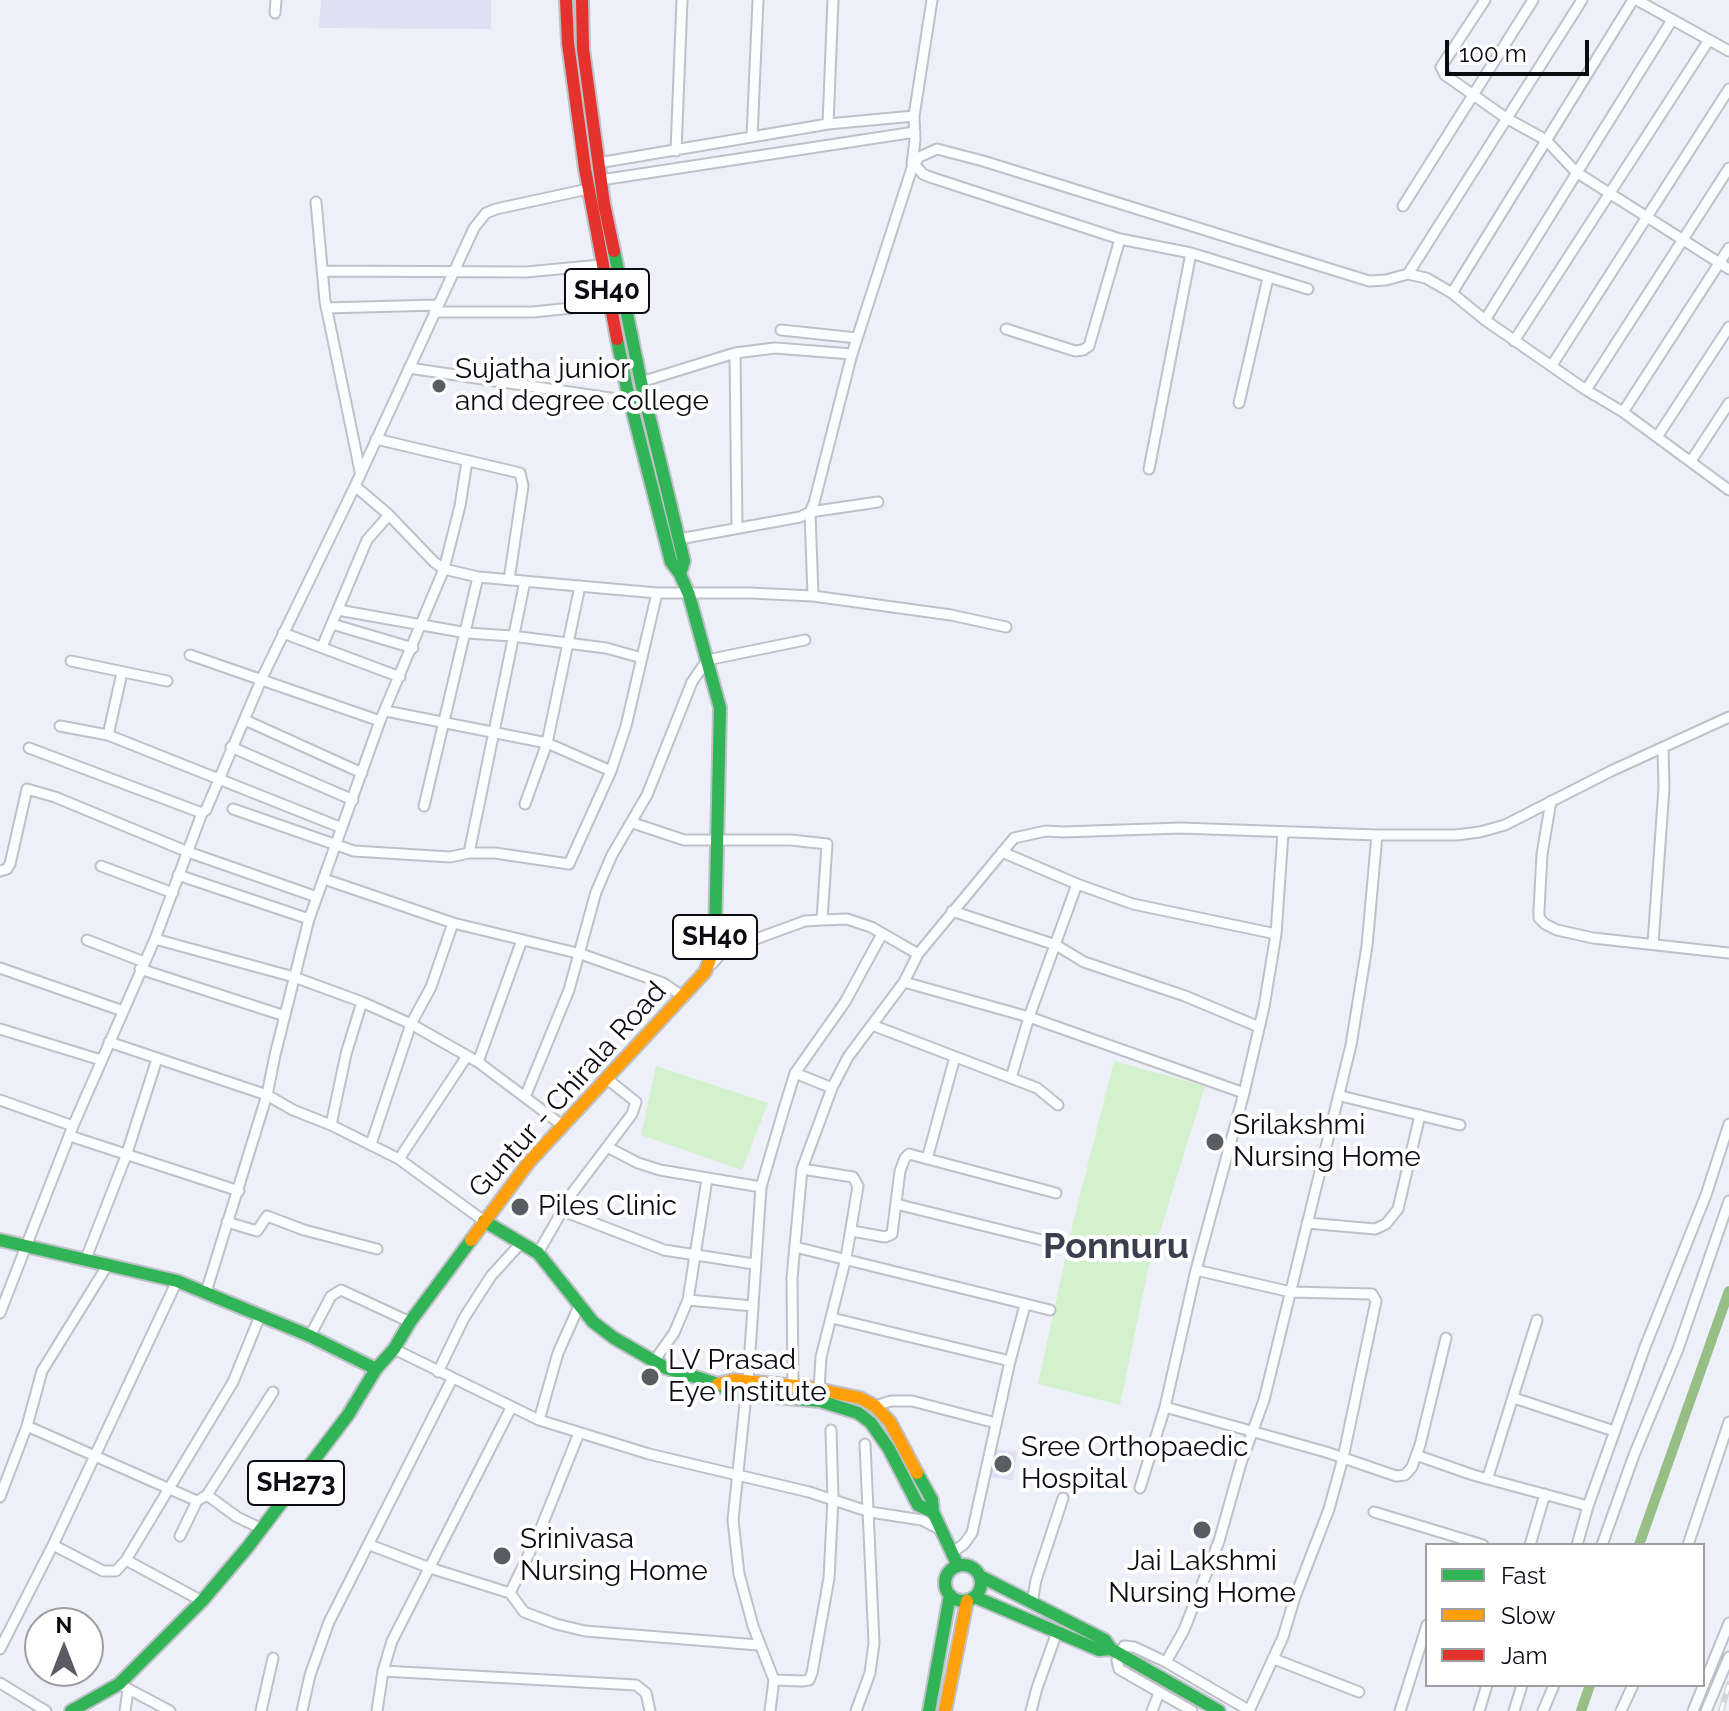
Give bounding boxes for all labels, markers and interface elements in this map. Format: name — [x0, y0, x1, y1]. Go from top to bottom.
scale bar — [1449, 24, 1593, 74]
text: 100 m — [1459, 39, 1527, 68]
road number: SH40 — [565, 269, 649, 313]
place label: Sujatha junior and degree college — [455, 353, 709, 419]
marker: Sujatha junior and degree college — [430, 377, 448, 395]
road number: SH40 — [673, 915, 757, 959]
street label: Guntur - Chirala Road — [462, 975, 674, 1205]
place label: Srilakshmi Nursing Home — [1233, 1109, 1421, 1175]
marker: Srilakshmi Nursing Home — [1204, 1131, 1226, 1153]
place label: Piles Clinic — [538, 1190, 677, 1224]
marker: Piles Clinic — [509, 1196, 531, 1218]
district label: Ponnuru — [1043, 1225, 1189, 1269]
place label: LV Prasad Eye Institute — [668, 1344, 827, 1410]
marker: LV Prasad Eye Institute — [639, 1366, 661, 1388]
place label: Sree Orthopaedic Hospital — [1021, 1431, 1248, 1497]
marker: Sree Orthopaedic Hospital — [992, 1453, 1014, 1475]
road number: SH273 — [248, 1461, 344, 1505]
marker: Jai Lakshmi Nursing Home — [1191, 1519, 1213, 1541]
place label: Srinivasa Nursing Home — [520, 1523, 708, 1589]
legend — [1425, 1543, 1705, 1687]
marker: Srinivasa Nursing Home — [491, 1545, 513, 1567]
place label: Jai Lakshmi Nursing Home — [1108, 1545, 1296, 1611]
text: Fast — [1501, 1561, 1546, 1590]
text: Slow — [1501, 1601, 1555, 1630]
north arrow — [24, 1607, 104, 1687]
text: N — [56, 1612, 72, 1638]
text: Jam — [1501, 1641, 1547, 1670]

